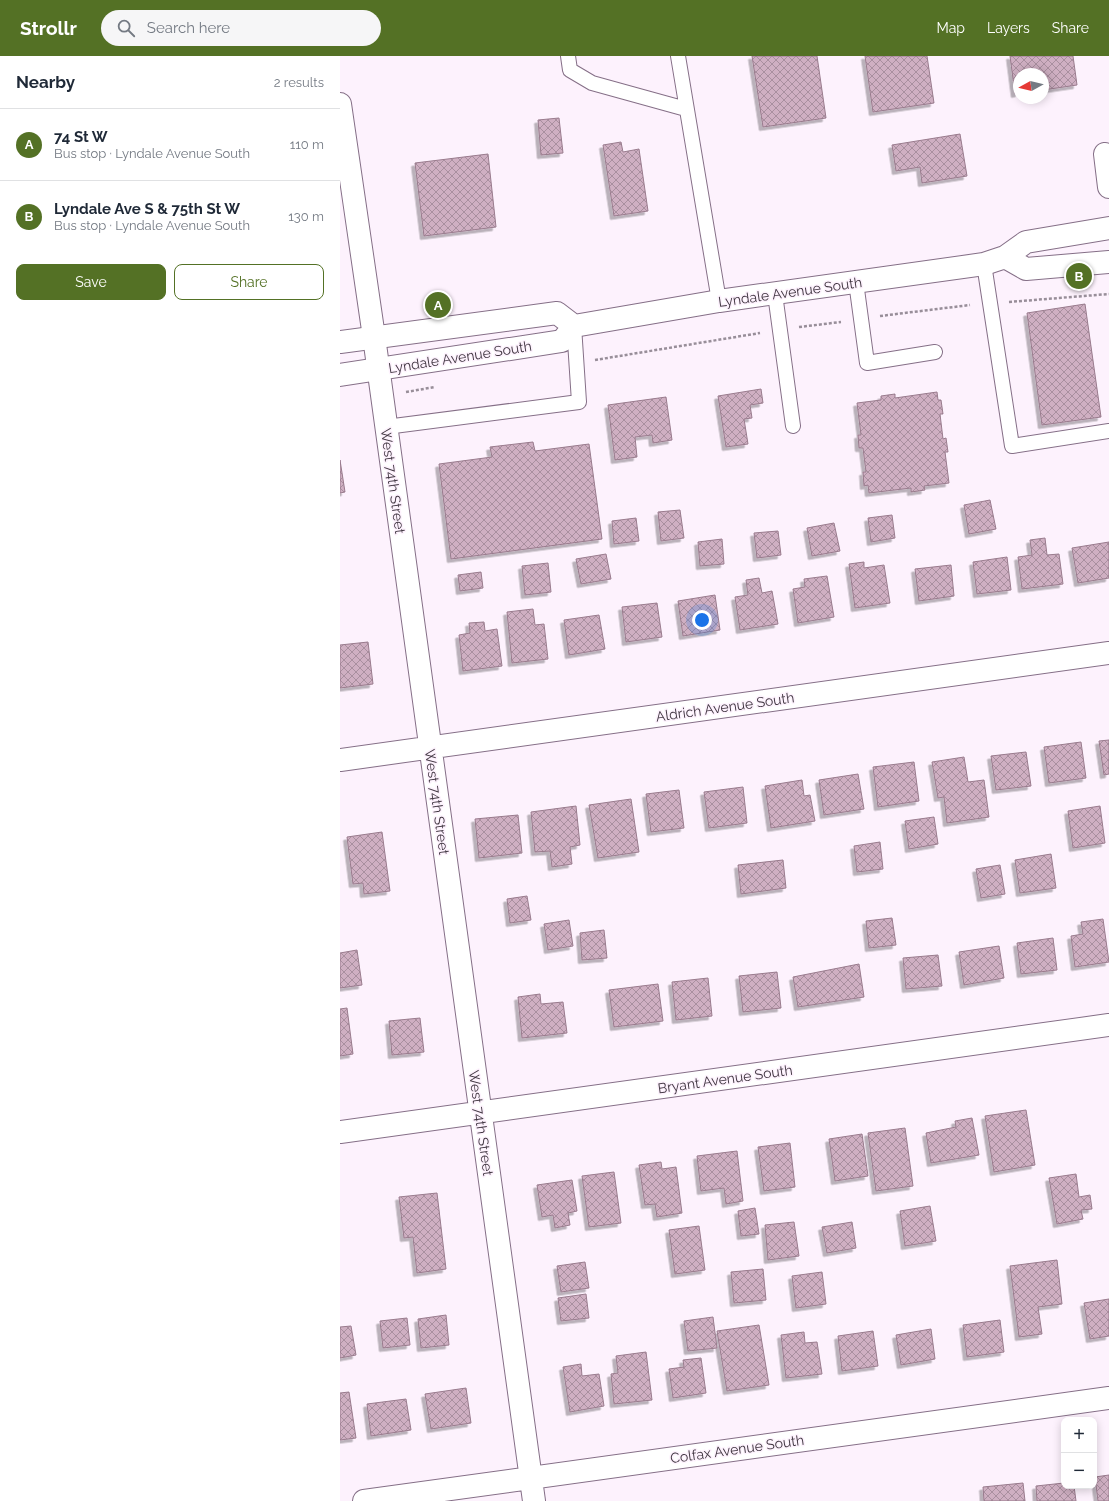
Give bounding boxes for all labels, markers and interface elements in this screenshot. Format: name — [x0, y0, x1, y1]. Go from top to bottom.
search box — [101, 10, 381, 46]
text: Strollr — [20, 17, 77, 39]
icon: search — [115, 17, 137, 39]
text: Search here — [147, 19, 230, 37]
text: Map — [937, 20, 965, 36]
text: Layers — [987, 20, 1030, 36]
text: Share — [1052, 20, 1089, 36]
north arrow — [1013, 68, 1049, 104]
text: Nearby — [16, 72, 75, 92]
text: 2 results — [274, 75, 324, 90]
text: 74 St W — [54, 128, 108, 146]
text: A — [25, 137, 33, 152]
text: 110 m — [290, 137, 324, 152]
text: Bus stop · Lyndale Avenue South — [54, 146, 250, 161]
text: Lyndale Ave S & 75th St W — [54, 200, 240, 218]
text: B — [25, 209, 33, 224]
text: 130 m — [288, 209, 324, 224]
text: Bus stop · Lyndale Avenue South — [54, 218, 250, 233]
pin: B — [1066, 261, 1092, 291]
button: Save — [16, 264, 166, 300]
button: Share — [174, 264, 324, 300]
street label: Lyndale Avenue South — [717, 274, 863, 310]
pin: A — [425, 290, 451, 320]
street label: Lyndale Avenue South — [387, 338, 533, 376]
street label: West 74th Street — [378, 427, 408, 535]
your location — [692, 610, 712, 630]
street label: Aldrich Avenue South — [655, 689, 795, 725]
street label: West 74th Street — [422, 748, 452, 856]
street label: Bryant Avenue South — [657, 1062, 793, 1096]
street label: West 74th Street — [466, 1069, 496, 1177]
map controls — [1061, 1417, 1097, 1489]
button: + — [1061, 1417, 1097, 1453]
street label: Colfax Avenue South — [669, 1432, 805, 1466]
button: − — [1061, 1453, 1097, 1489]

